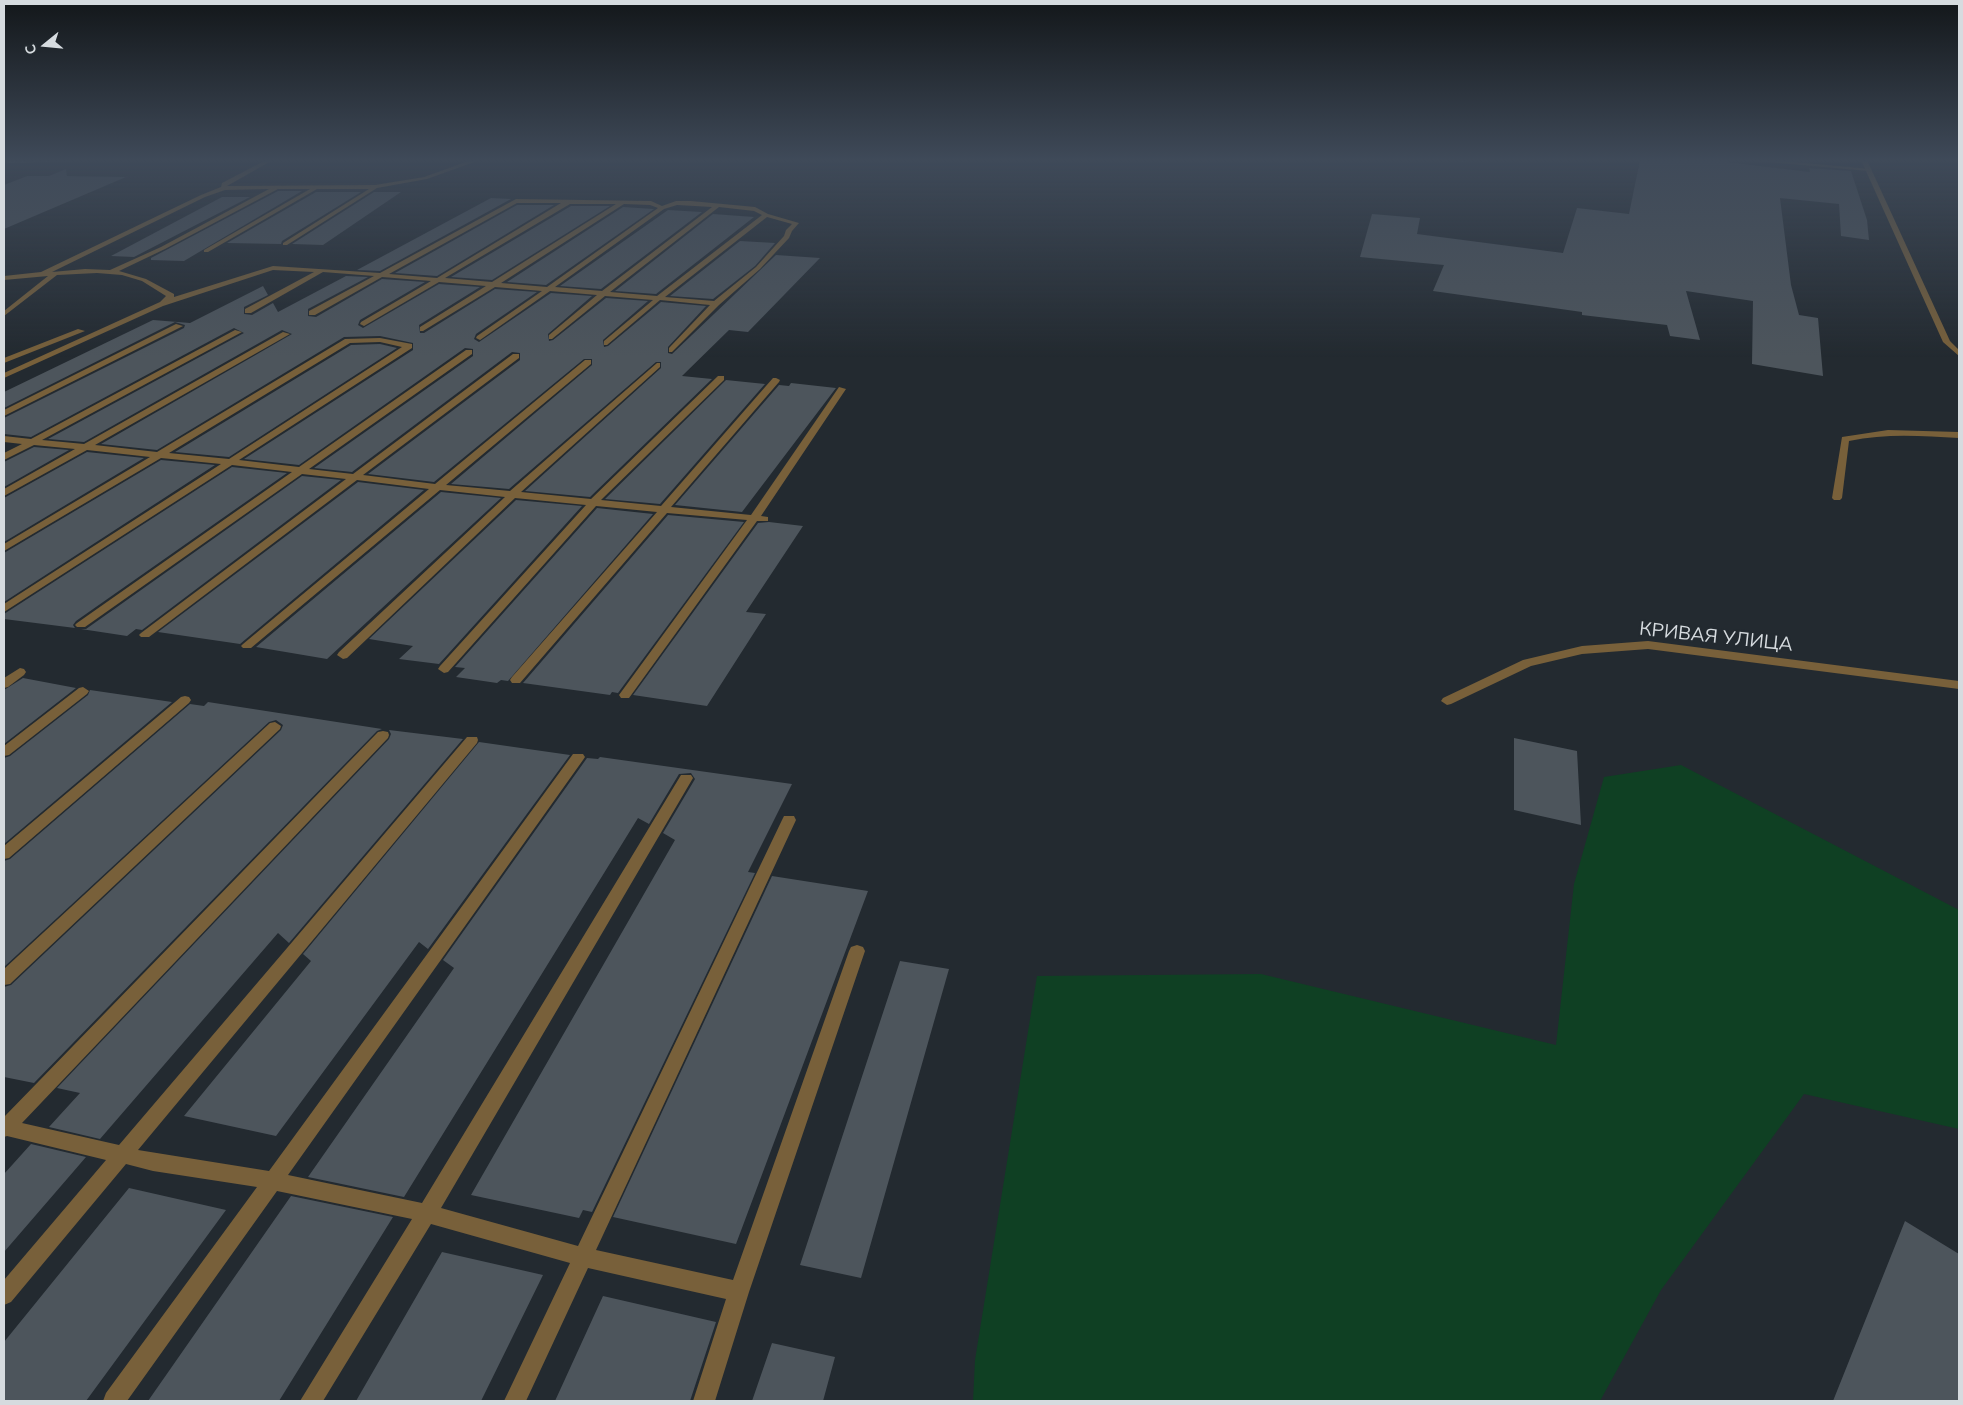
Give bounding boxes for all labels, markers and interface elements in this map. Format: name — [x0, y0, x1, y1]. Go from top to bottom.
north arrow — [20, 20, 70, 70]
text: С — [21, 42, 41, 57]
street label: КРИВАЯ УЛИЦА — [1638, 618, 1794, 656]

